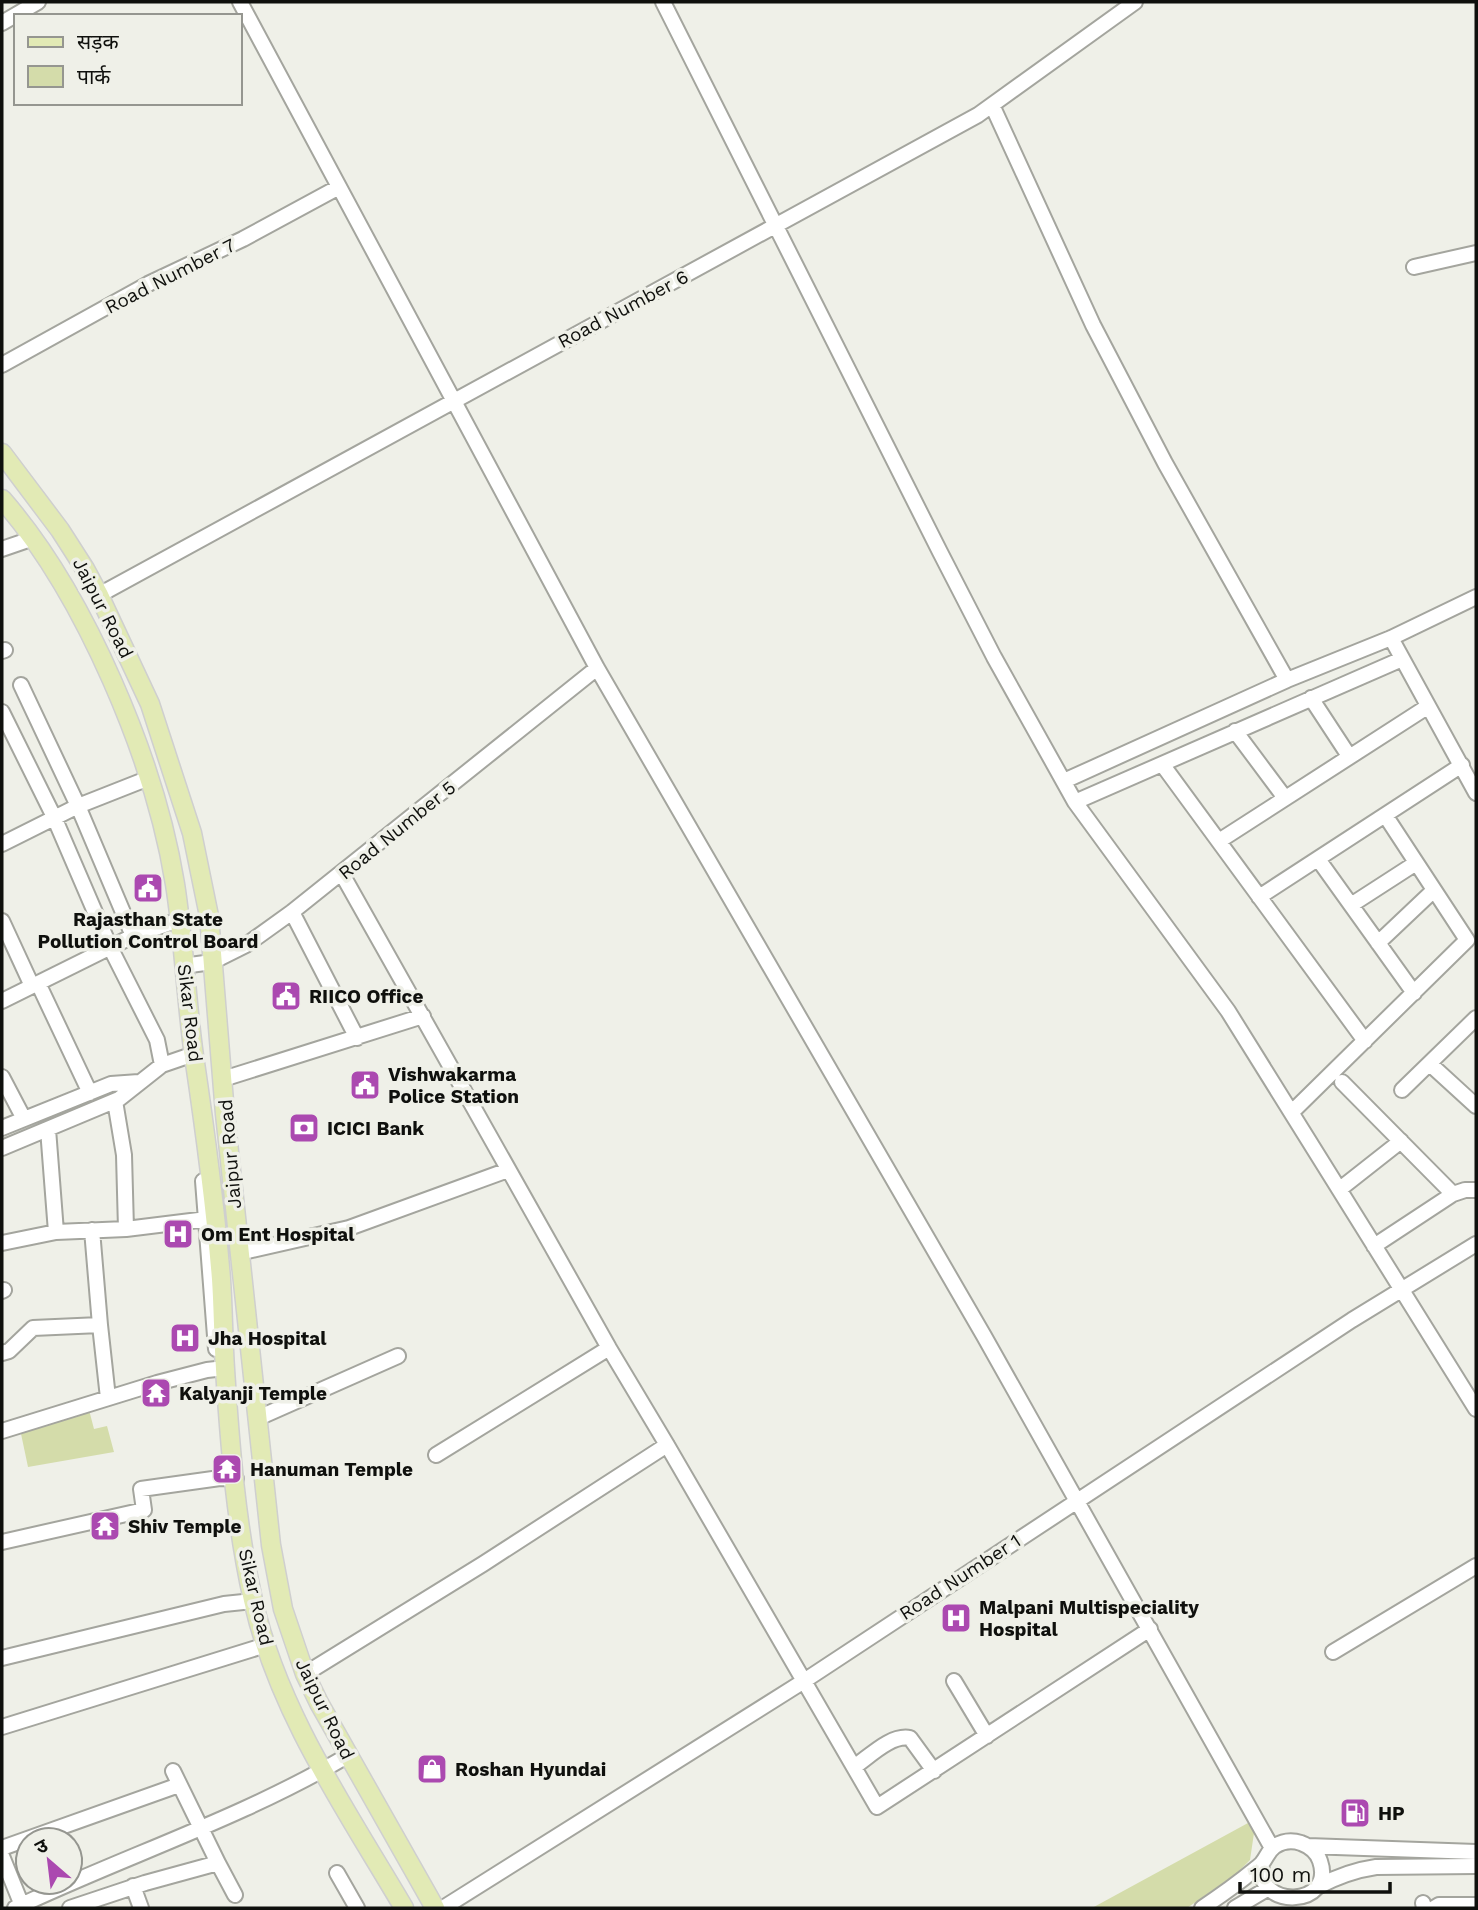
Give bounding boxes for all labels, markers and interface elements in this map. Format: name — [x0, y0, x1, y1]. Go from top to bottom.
legend — [14, 14, 242, 105]
text: सड़क — [77, 29, 119, 54]
text: पार्क — [77, 64, 111, 89]
street label: Road Number 7 — [101, 233, 239, 319]
street label: Road Number 6 — [554, 265, 692, 353]
street label: Jaipur Road — [68, 554, 138, 662]
street label: Road Number 5 — [334, 776, 460, 884]
public building icon: Rajasthan State Pollution Control Board — [131, 871, 165, 905]
place label: Rajasthan State Pollution Control Board — [38, 908, 258, 953]
street label: Sikar Road — [173, 963, 207, 1063]
public building icon: RIICO Office — [269, 979, 303, 1013]
place label: RIICO Office — [309, 985, 423, 1008]
place label: Vishwakarma Police Station — [388, 1063, 519, 1108]
public building icon: Vishwakarma Police Station — [348, 1068, 382, 1102]
street label: Jaipur Road — [214, 1098, 246, 1210]
bank icon: ICICI Bank — [287, 1111, 321, 1145]
place label: ICICI Bank — [327, 1117, 424, 1140]
hospital icon: Om Ent Hospital — [161, 1217, 195, 1251]
place label: Om Ent Hospital — [201, 1223, 355, 1246]
hospital icon: Jha Hospital — [168, 1321, 202, 1355]
place label: Jha Hospital — [208, 1327, 327, 1350]
temple icon: Kalyanji Temple — [139, 1376, 173, 1410]
place label: Kalyanji Temple — [179, 1382, 327, 1405]
temple icon: Hanuman Temple — [210, 1452, 244, 1486]
place label: Hanuman Temple — [250, 1458, 413, 1481]
temple icon: Shiv Temple — [88, 1509, 122, 1543]
place label: Shiv Temple — [128, 1515, 242, 1538]
street label: Road Number 1 — [895, 1529, 1025, 1625]
street label: Sikar Road — [234, 1546, 278, 1648]
place label: Malpani Multispeciality Hospital — [979, 1596, 1199, 1641]
hospital icon: Malpani Multispeciality Hospital — [939, 1601, 973, 1635]
street label: Jaipur Road — [291, 1655, 359, 1763]
shop icon: Roshan Hyundai — [415, 1752, 449, 1786]
place label: Roshan Hyundai — [455, 1758, 606, 1781]
fuel station icon: HP — [1338, 1796, 1372, 1830]
place label: HP — [1378, 1802, 1405, 1825]
north arrow — [14, 1826, 84, 1896]
text: उ — [31, 1833, 52, 1859]
scale bar — [1240, 1850, 1390, 1894]
text: 100 m — [1250, 1862, 1312, 1887]

